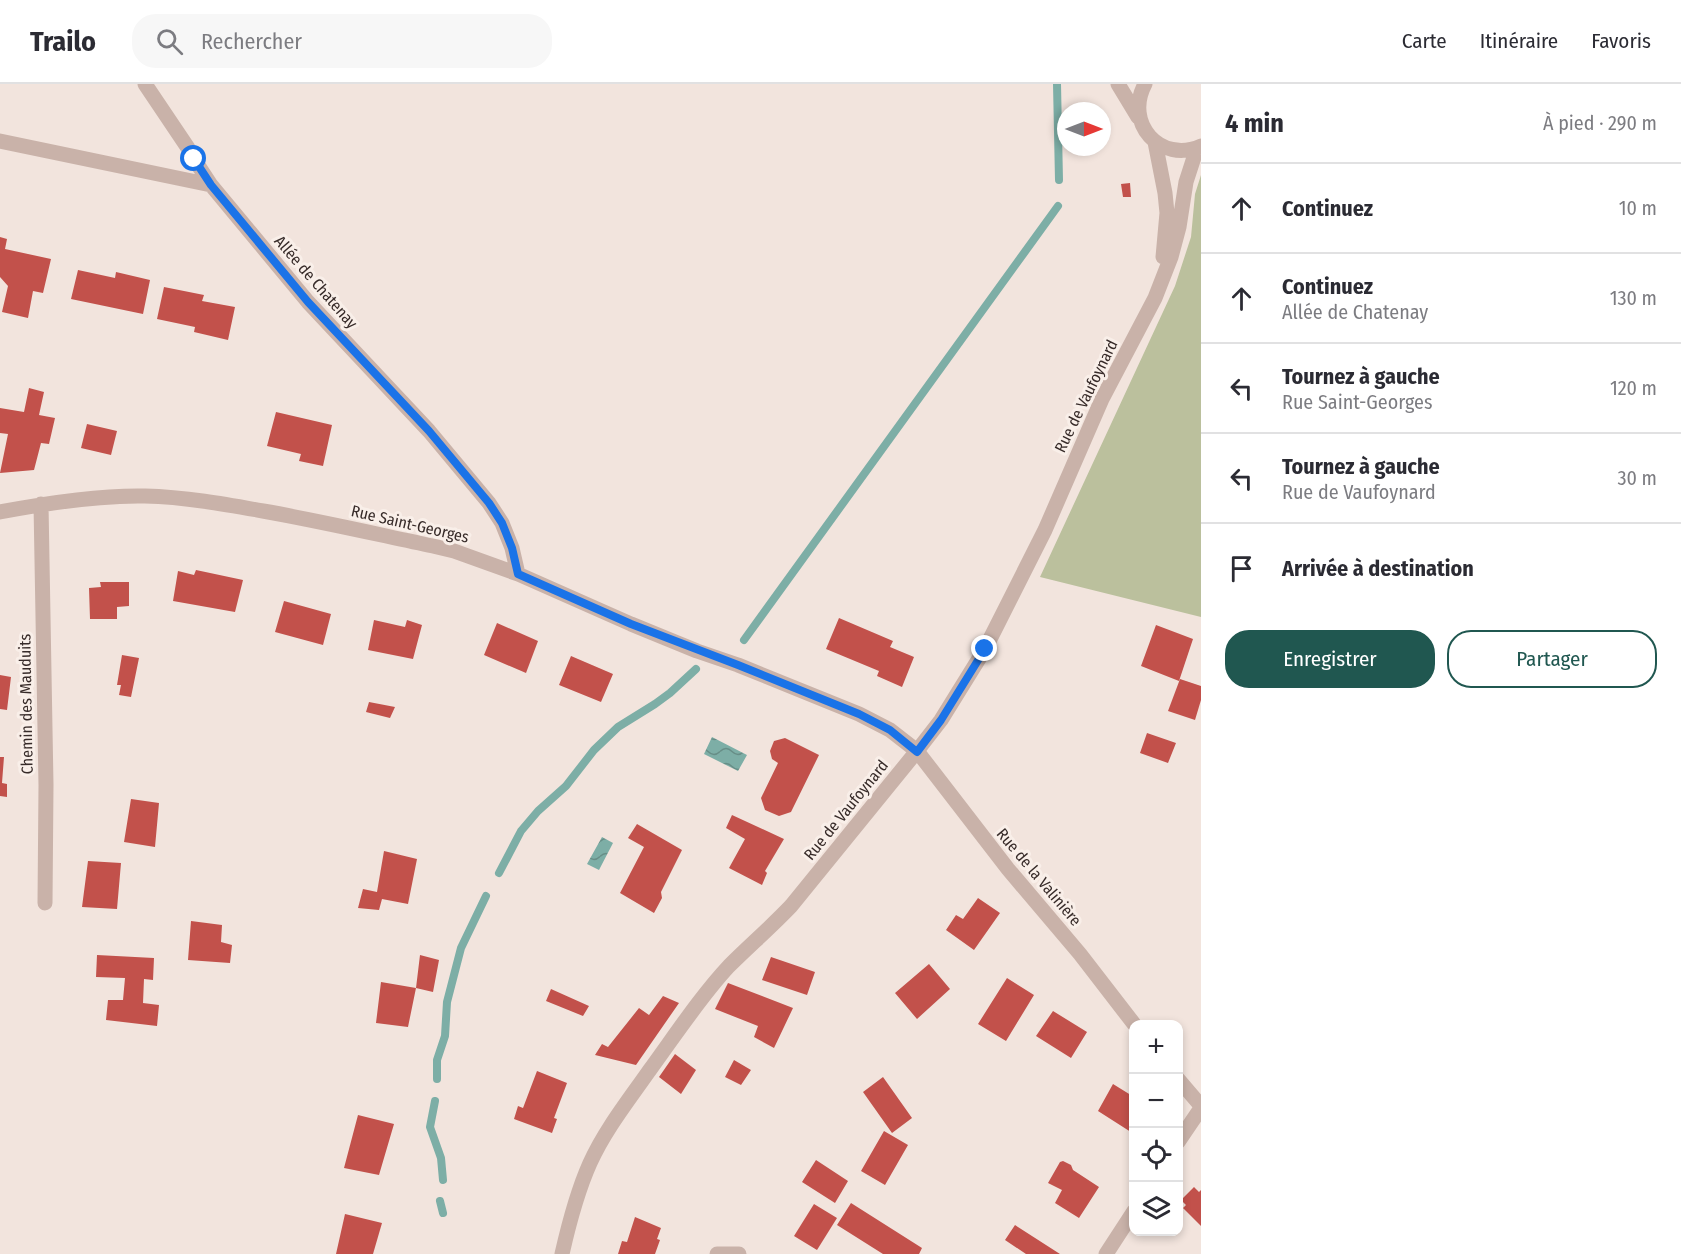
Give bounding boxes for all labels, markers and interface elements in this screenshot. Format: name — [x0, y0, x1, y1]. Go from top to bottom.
search box — [132, 14, 552, 68]
text: Trailo — [30, 25, 96, 58]
icon: search — [153, 25, 186, 58]
text: Rechercher — [201, 28, 302, 55]
text: Carte — [1402, 28, 1447, 54]
text: Itinéraire — [1480, 28, 1558, 54]
text: Favoris — [1591, 28, 1651, 54]
north arrow — [1057, 102, 1111, 156]
text: 4 min — [1225, 108, 1284, 139]
text: À pied · 290 m — [1543, 111, 1657, 135]
route start — [180, 145, 206, 171]
icon: ahead — [1225, 192, 1258, 225]
text: Continuez — [1282, 195, 1373, 222]
text: 10 m — [1619, 196, 1657, 220]
street label: Allée de Chatenay — [270, 232, 362, 333]
text: Continuez — [1282, 273, 1373, 300]
icon: ahead — [1225, 282, 1258, 315]
text: 130 m — [1610, 286, 1657, 310]
text: Allée de Chatenay — [1282, 300, 1428, 324]
street label: Rue de Vaufoynard — [1051, 337, 1121, 455]
text: Tournez à gauche — [1282, 363, 1440, 390]
icon: left — [1225, 372, 1258, 405]
text: 120 m — [1610, 376, 1657, 400]
text: Rue Saint-Georges — [1282, 390, 1432, 414]
text: Tournez à gauche — [1282, 453, 1440, 480]
icon: left — [1225, 462, 1258, 495]
text: 30 m — [1617, 466, 1657, 490]
text: Rue de Vaufoynard — [1282, 480, 1436, 504]
street label: Rue Saint-Georges — [349, 501, 471, 547]
icon: arrive — [1225, 552, 1258, 585]
text: Arrivée à destination — [1282, 555, 1474, 582]
button: Enregistrer — [1225, 630, 1435, 688]
button: Partager — [1447, 630, 1657, 688]
street label: Chemin des Mauduits — [15, 633, 37, 774]
route end — [971, 635, 997, 661]
street label: Rue de Vaufoynard — [800, 756, 892, 864]
street label: Rue de la Valinière — [993, 824, 1085, 930]
map controls — [1129, 1020, 1183, 1236]
button: + — [1129, 1020, 1183, 1074]
button: − — [1129, 1074, 1183, 1128]
button: locate — [1129, 1128, 1183, 1182]
button: layers — [1129, 1182, 1183, 1236]

